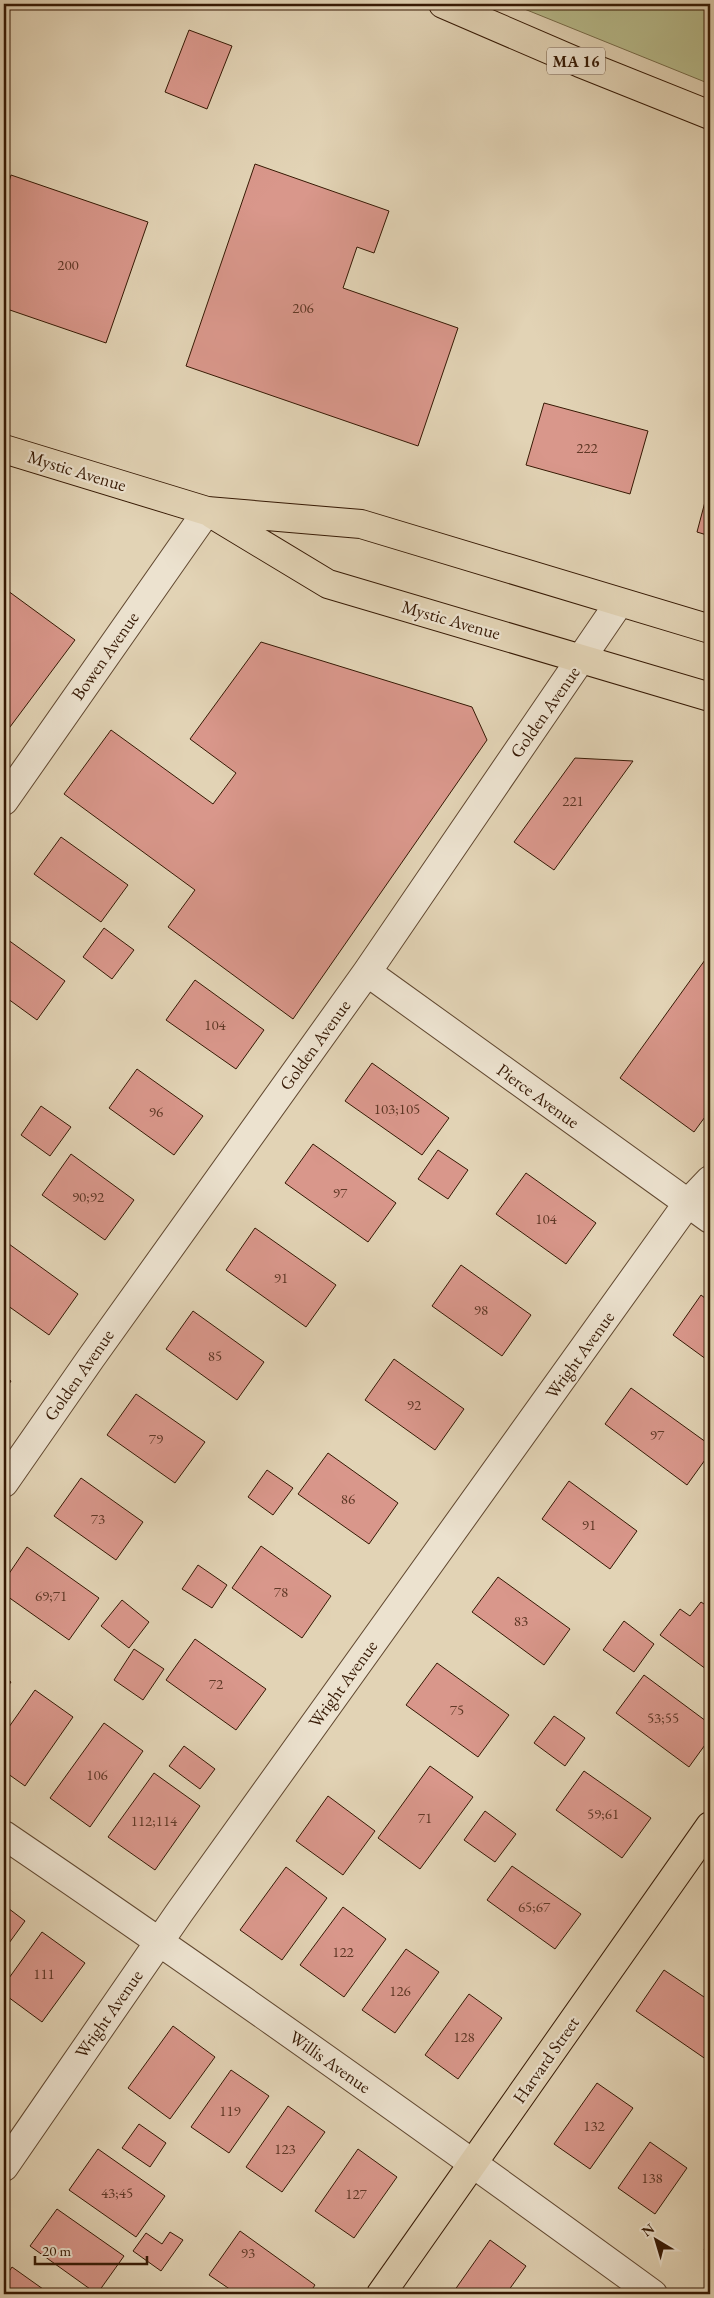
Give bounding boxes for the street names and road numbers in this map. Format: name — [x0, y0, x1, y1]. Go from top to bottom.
road number: MA 16 — [547, 48, 605, 74]
street label: Mystic Avenue — [25, 445, 129, 496]
street label: Mystic Avenue — [399, 594, 503, 645]
street label: Bowen Avenue — [66, 607, 144, 704]
street label: Golden Avenue — [504, 661, 585, 762]
street label: Golden Avenue — [274, 995, 355, 1095]
street label: Pierce Avenue — [492, 1058, 584, 1133]
street label: Wright Avenue — [540, 1306, 619, 1403]
street label: Golden Avenue — [38, 1324, 119, 1425]
street label: Wright Avenue — [303, 1635, 382, 1732]
street label: Wright Avenue — [70, 1965, 148, 2063]
street label: Harvard Street — [507, 2012, 584, 2108]
street label: Willis Avenue — [285, 2025, 376, 2098]

